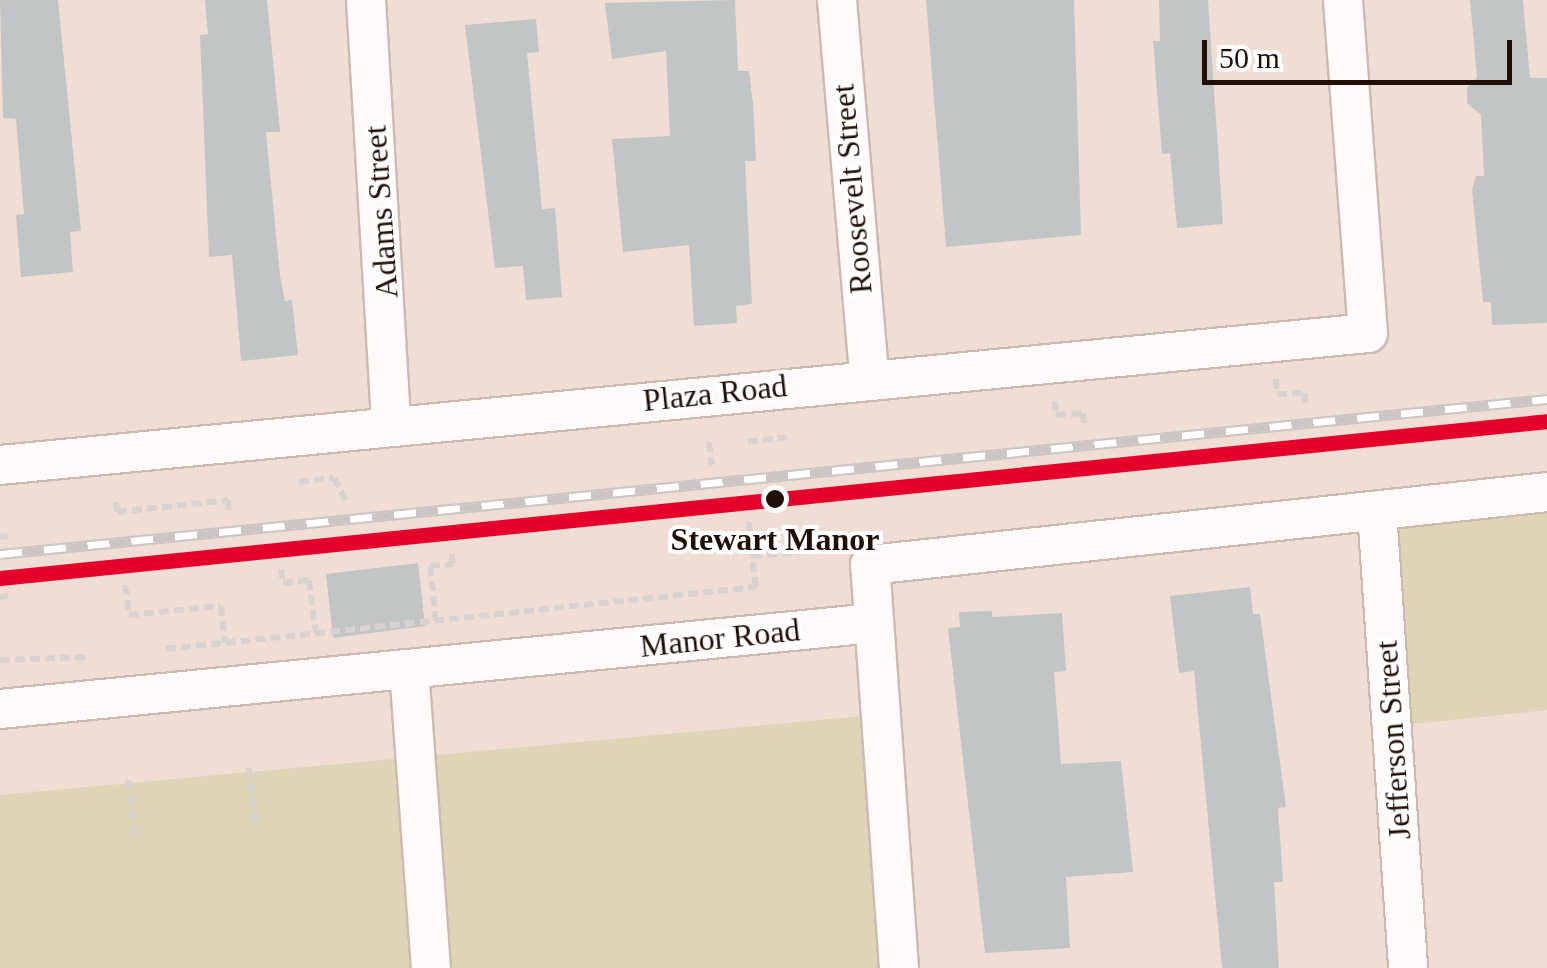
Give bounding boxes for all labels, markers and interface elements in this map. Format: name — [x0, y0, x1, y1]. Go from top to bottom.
scale bar — [1207, 20, 1517, 82]
text: 50 m — [1219, 41, 1280, 74]
street label: Roosevelt Street — [824, 82, 880, 296]
street label: Adams Street — [356, 124, 406, 300]
street label: Plaza Road — [641, 366, 789, 420]
marker: Stewart Manor — [759, 483, 791, 515]
place label: Stewart Manor — [671, 520, 879, 558]
street label: Manor Road — [638, 610, 802, 666]
street label: Jefferson Street — [1367, 639, 1419, 841]

